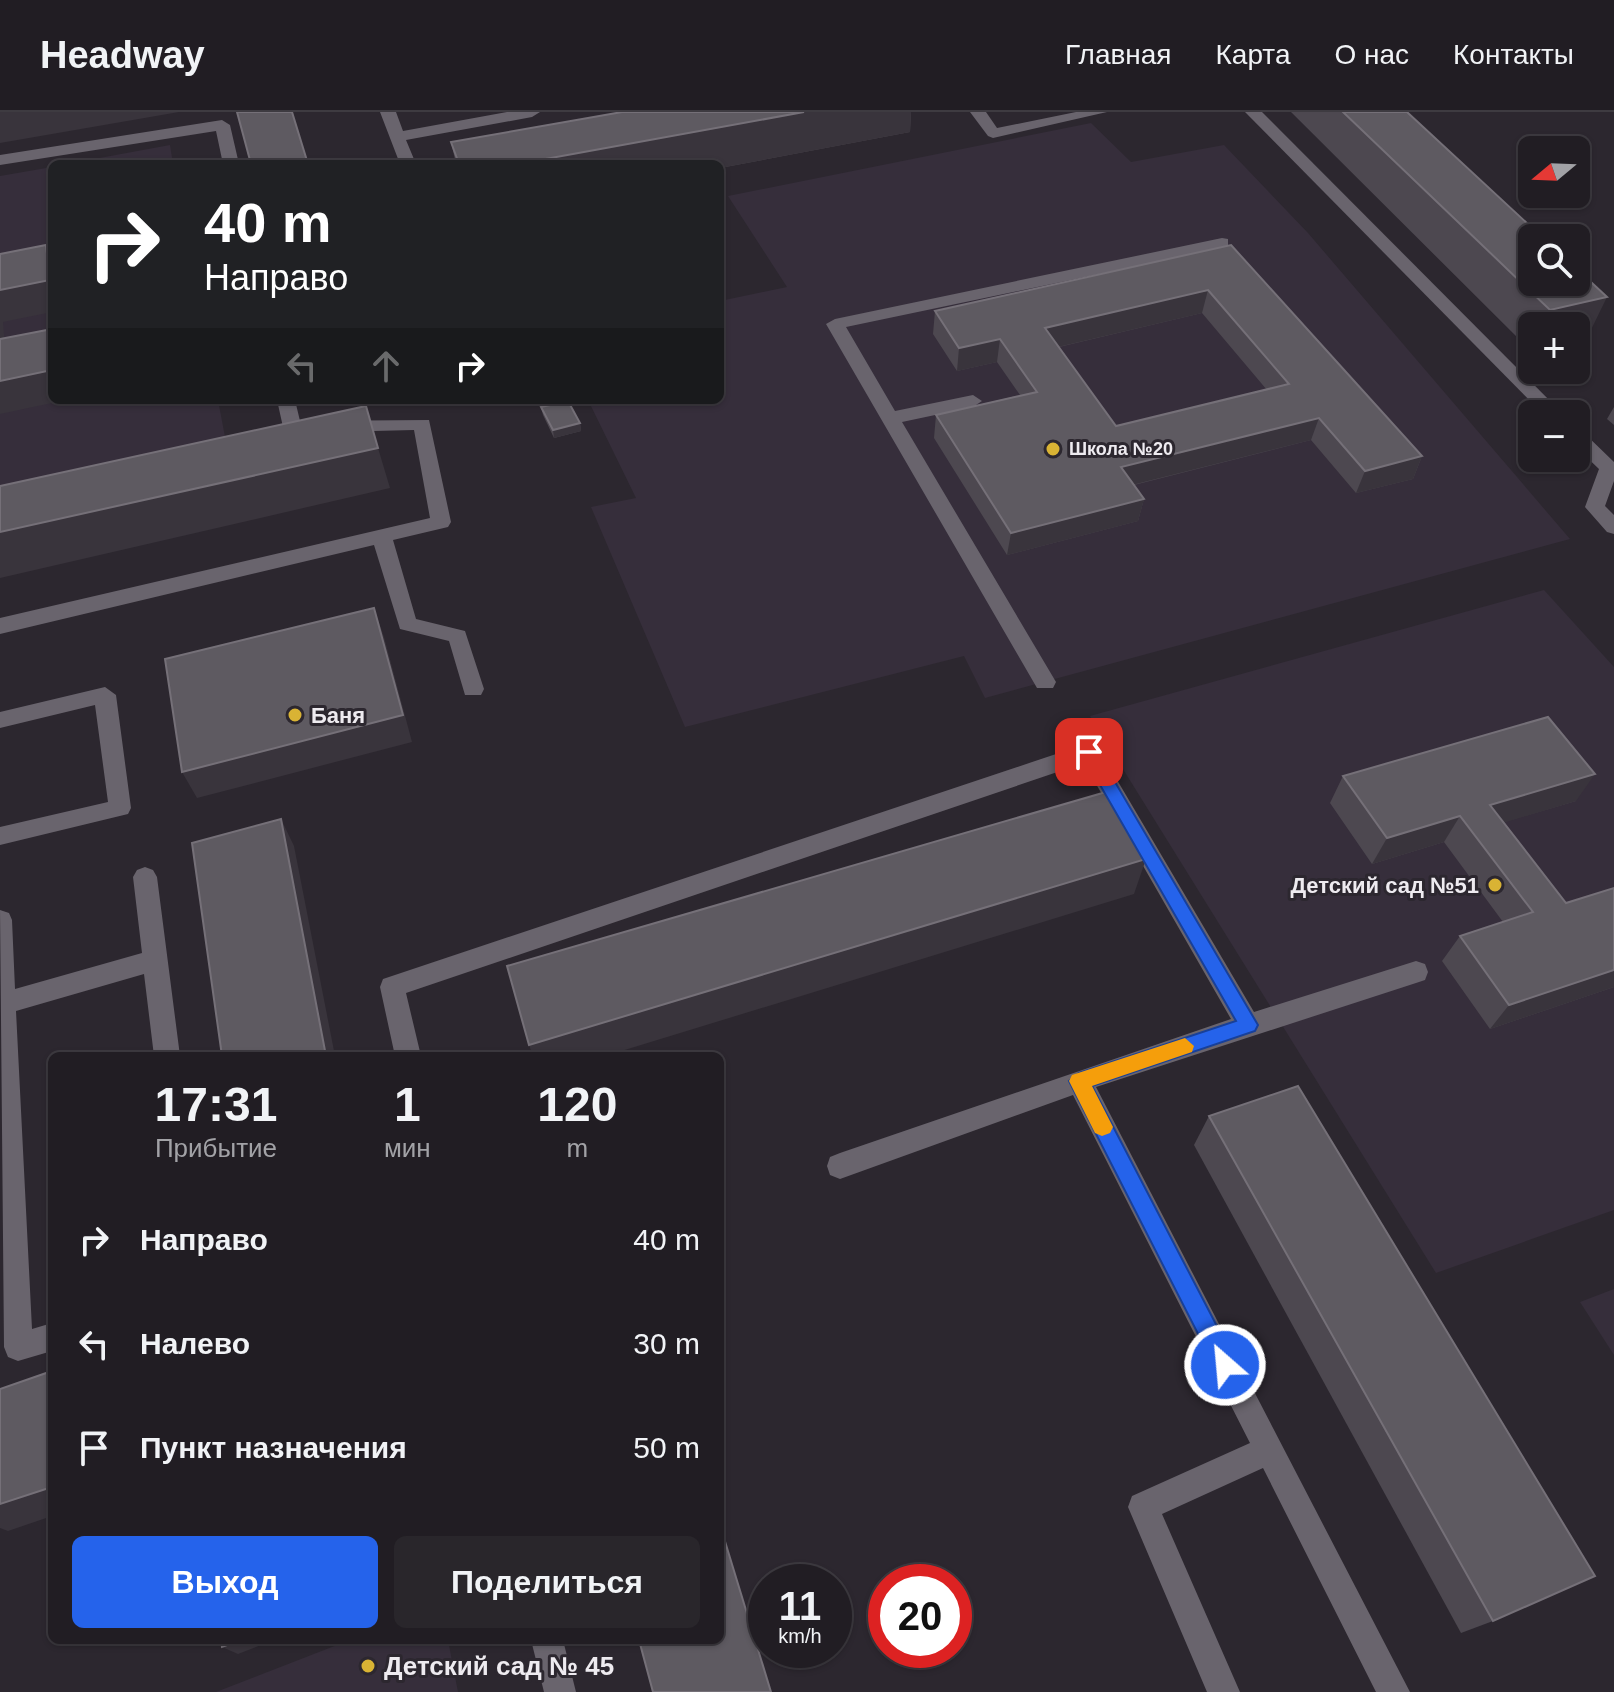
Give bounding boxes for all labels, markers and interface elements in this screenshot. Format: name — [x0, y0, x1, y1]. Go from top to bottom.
text: Headway — [40, 34, 205, 76]
text: Главная — [1065, 39, 1172, 70]
text: Карта — [1216, 39, 1290, 70]
text: О нас — [1334, 39, 1409, 70]
text: Контакты — [1453, 39, 1574, 70]
north arrow — [1518, 136, 1590, 208]
map controls — [1518, 136, 1590, 472]
text: 40 m — [204, 191, 332, 254]
icon: right — [72, 192, 176, 296]
button: search — [1518, 224, 1590, 296]
text: Направо — [204, 257, 348, 298]
button: + — [1518, 312, 1590, 384]
icon: left — [280, 344, 324, 388]
icon: ahead — [364, 344, 408, 388]
icon: right — [448, 344, 492, 388]
button: − — [1518, 400, 1590, 472]
place label: Школа №20 — [1069, 439, 1173, 459]
marker: Школа №20 — [1044, 440, 1062, 458]
place label: Баня — [311, 703, 365, 728]
marker: Баня — [286, 706, 304, 724]
pin — [1055, 718, 1123, 786]
icon: arrive — [1067, 730, 1111, 774]
place label: Детский сад №51 — [1290, 873, 1479, 898]
marker: Детский сад №51 — [1486, 876, 1504, 894]
text: 17:31 — [155, 1078, 277, 1131]
text: 1 — [394, 1078, 421, 1131]
text: 120 — [537, 1078, 617, 1131]
text: Прибытие — [155, 1133, 277, 1163]
text: мин — [384, 1133, 431, 1163]
text: m — [567, 1133, 588, 1163]
icon: right — [72, 1218, 116, 1262]
text: Направо — [140, 1223, 268, 1256]
text: 40 m — [633, 1223, 700, 1256]
icon: left — [72, 1322, 116, 1366]
position arrow — [1183, 1323, 1267, 1407]
text: Налево — [140, 1327, 250, 1360]
text: 30 m — [633, 1327, 700, 1360]
icon: arrive — [72, 1426, 116, 1470]
text: Пункт назначения — [140, 1431, 407, 1464]
text: 50 m — [633, 1431, 700, 1464]
button: Выход — [72, 1536, 378, 1628]
button: Поделиться — [394, 1536, 700, 1628]
speed limit sign: 20 — [868, 1564, 972, 1668]
text: 11 — [779, 1584, 821, 1628]
text: km/h — [778, 1625, 822, 1647]
place label: Детский сад № 45 — [384, 1651, 614, 1681]
marker: Детский сад № 45 — [359, 1657, 377, 1675]

